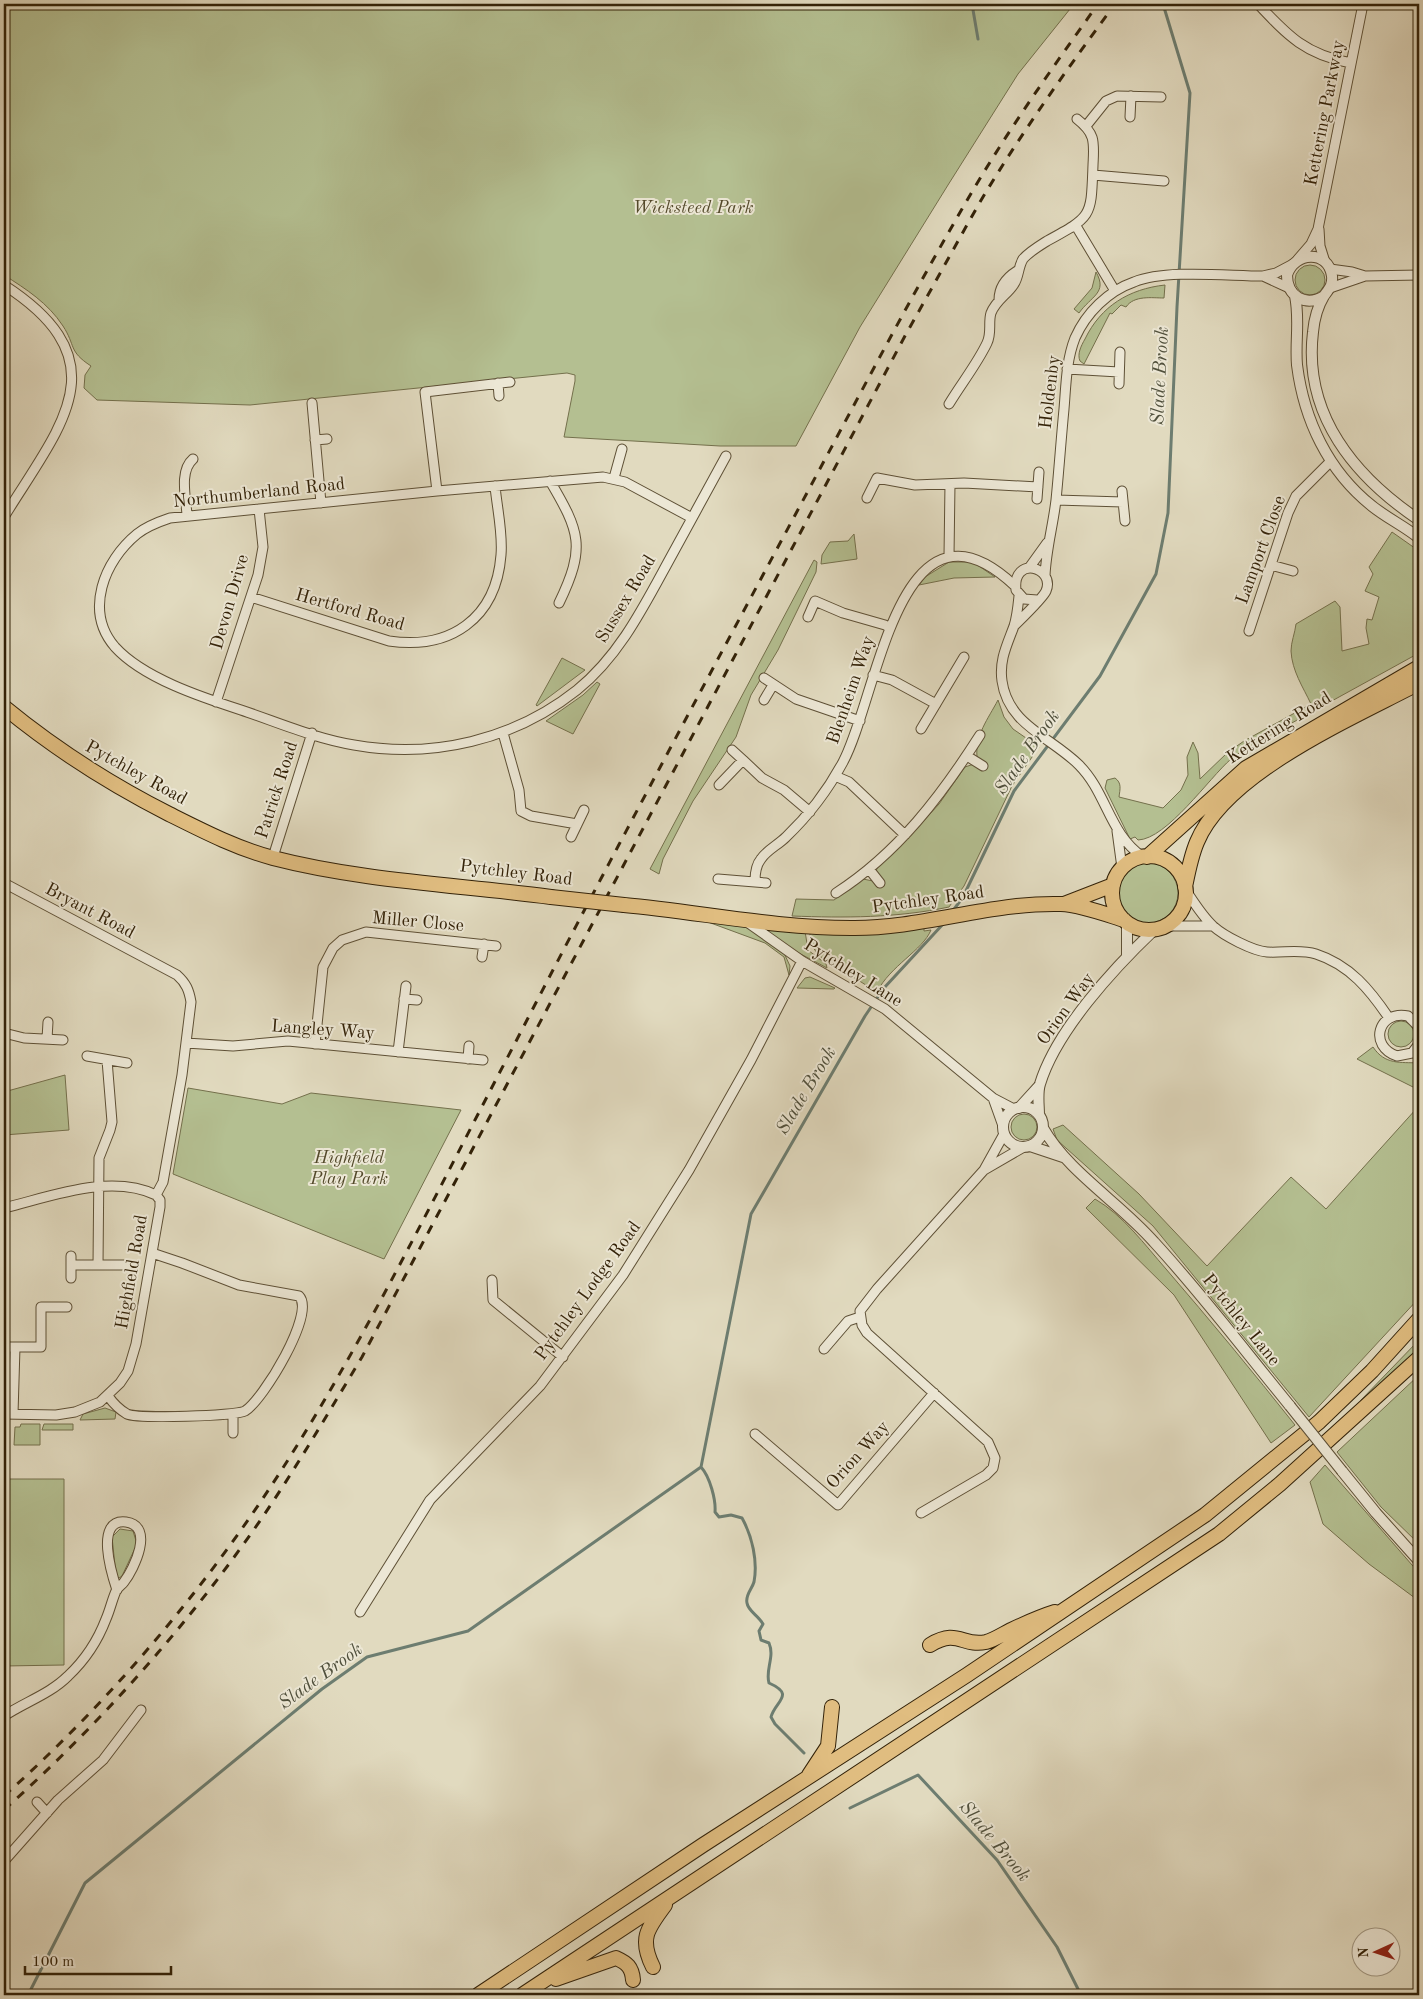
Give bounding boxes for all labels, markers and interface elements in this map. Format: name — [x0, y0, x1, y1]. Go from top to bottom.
street label: Kettering Parkway — [1302, 38, 1348, 187]
park label: Wicksteed Park — [632, 199, 754, 217]
water label: Slade Brook — [1149, 326, 1173, 426]
street label: Holdenby — [1037, 354, 1064, 430]
street label: Northumberland Road — [172, 475, 346, 511]
street label: Lamport Close — [1233, 493, 1289, 607]
street label: Devon Drive — [208, 552, 252, 652]
street label: Sussex Road — [593, 552, 659, 646]
street label: Hertford Road — [293, 586, 407, 634]
street label: Blenheim Way — [824, 633, 878, 747]
street label: Kettering Road — [1224, 689, 1334, 767]
water label: Slade Brook — [992, 707, 1064, 799]
street label: Pytchley Road — [82, 738, 190, 808]
street label: Patrick Road — [253, 739, 301, 841]
street label: Pytchley Road — [459, 857, 573, 889]
street label: Bryant Road — [42, 880, 138, 942]
street label: Pytchley Road — [871, 883, 985, 917]
street label: Miller Close — [371, 909, 465, 935]
street label: Pytchley Lane — [801, 936, 905, 1010]
street label: Orion Way — [1034, 969, 1098, 1048]
street label: Langley Way — [270, 1017, 376, 1043]
water label: Slade Brook — [773, 1044, 841, 1138]
park label: Highfield Play Park — [309, 1149, 388, 1188]
street label: Highfield Road — [113, 1213, 151, 1331]
street label: Pytchley Lodge Road — [532, 1218, 644, 1364]
street label: Pytchley Lane — [1199, 1271, 1283, 1369]
street label: Orion Way — [823, 1417, 893, 1492]
water label: Slade Brook — [275, 1640, 367, 1714]
water label: Slade Brook — [955, 1798, 1033, 1886]
north arrow — [1350, 1926, 1400, 1976]
scale bar — [25, 1944, 171, 1976]
text: N — [1357, 1947, 1371, 1958]
text: 100 m — [32, 1955, 74, 1970]

